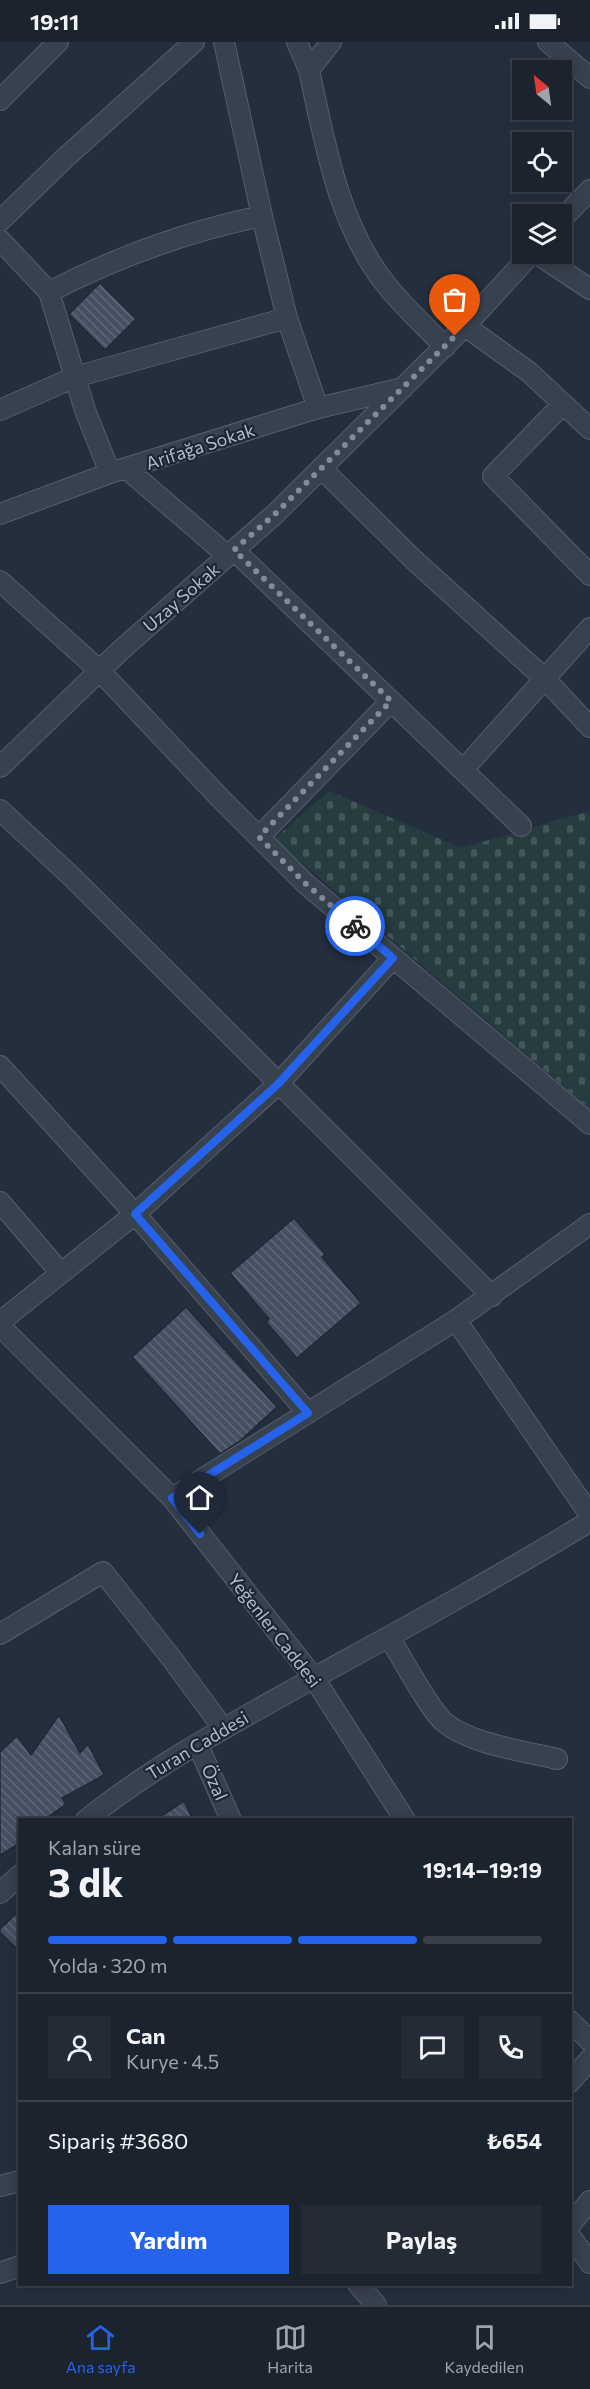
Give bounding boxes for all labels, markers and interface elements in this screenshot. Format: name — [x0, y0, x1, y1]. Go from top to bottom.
text: 19:11 — [30, 8, 79, 35]
north arrow — [512, 60, 572, 120]
map controls — [512, 60, 572, 264]
button: locate — [512, 132, 572, 192]
button: layers — [512, 204, 572, 264]
pin — [429, 274, 480, 336]
icon: bag — [438, 283, 471, 316]
street label: Arifağa Sokak — [143, 418, 258, 474]
street label: Uzay Sokak — [138, 558, 224, 636]
courier — [325, 896, 385, 956]
icon: bike — [339, 910, 372, 943]
pin — [174, 1472, 225, 1534]
icon: home — [183, 1481, 216, 1514]
street label: Yeğenler Caddesi — [224, 1569, 326, 1691]
street label: Turan Caddesi — [142, 1706, 252, 1784]
street label: Özal — [197, 1760, 233, 1804]
text: Kalan süre — [48, 1835, 141, 1859]
text: 19:14–19:19 — [423, 1856, 542, 1883]
text: 3 dk — [48, 1857, 123, 1905]
text: Yolda · 320 m — [48, 1953, 167, 1977]
button: person — [48, 2016, 111, 2079]
button: chat — [401, 2016, 464, 2079]
button: phone — [479, 2016, 542, 2079]
text: Can — [126, 2022, 165, 2049]
text: Kurye · 4.5 — [126, 2049, 219, 2073]
text: Sipariş #3680 — [48, 2127, 188, 2154]
text: ₺654 — [486, 2127, 542, 2154]
button: Yardım — [48, 2205, 289, 2274]
button: Paylaş — [301, 2205, 542, 2274]
tab: Ana sayfa — [66, 2321, 136, 2376]
tab: Harita — [267, 2321, 313, 2376]
tab: Kaydedilen — [445, 2321, 524, 2376]

